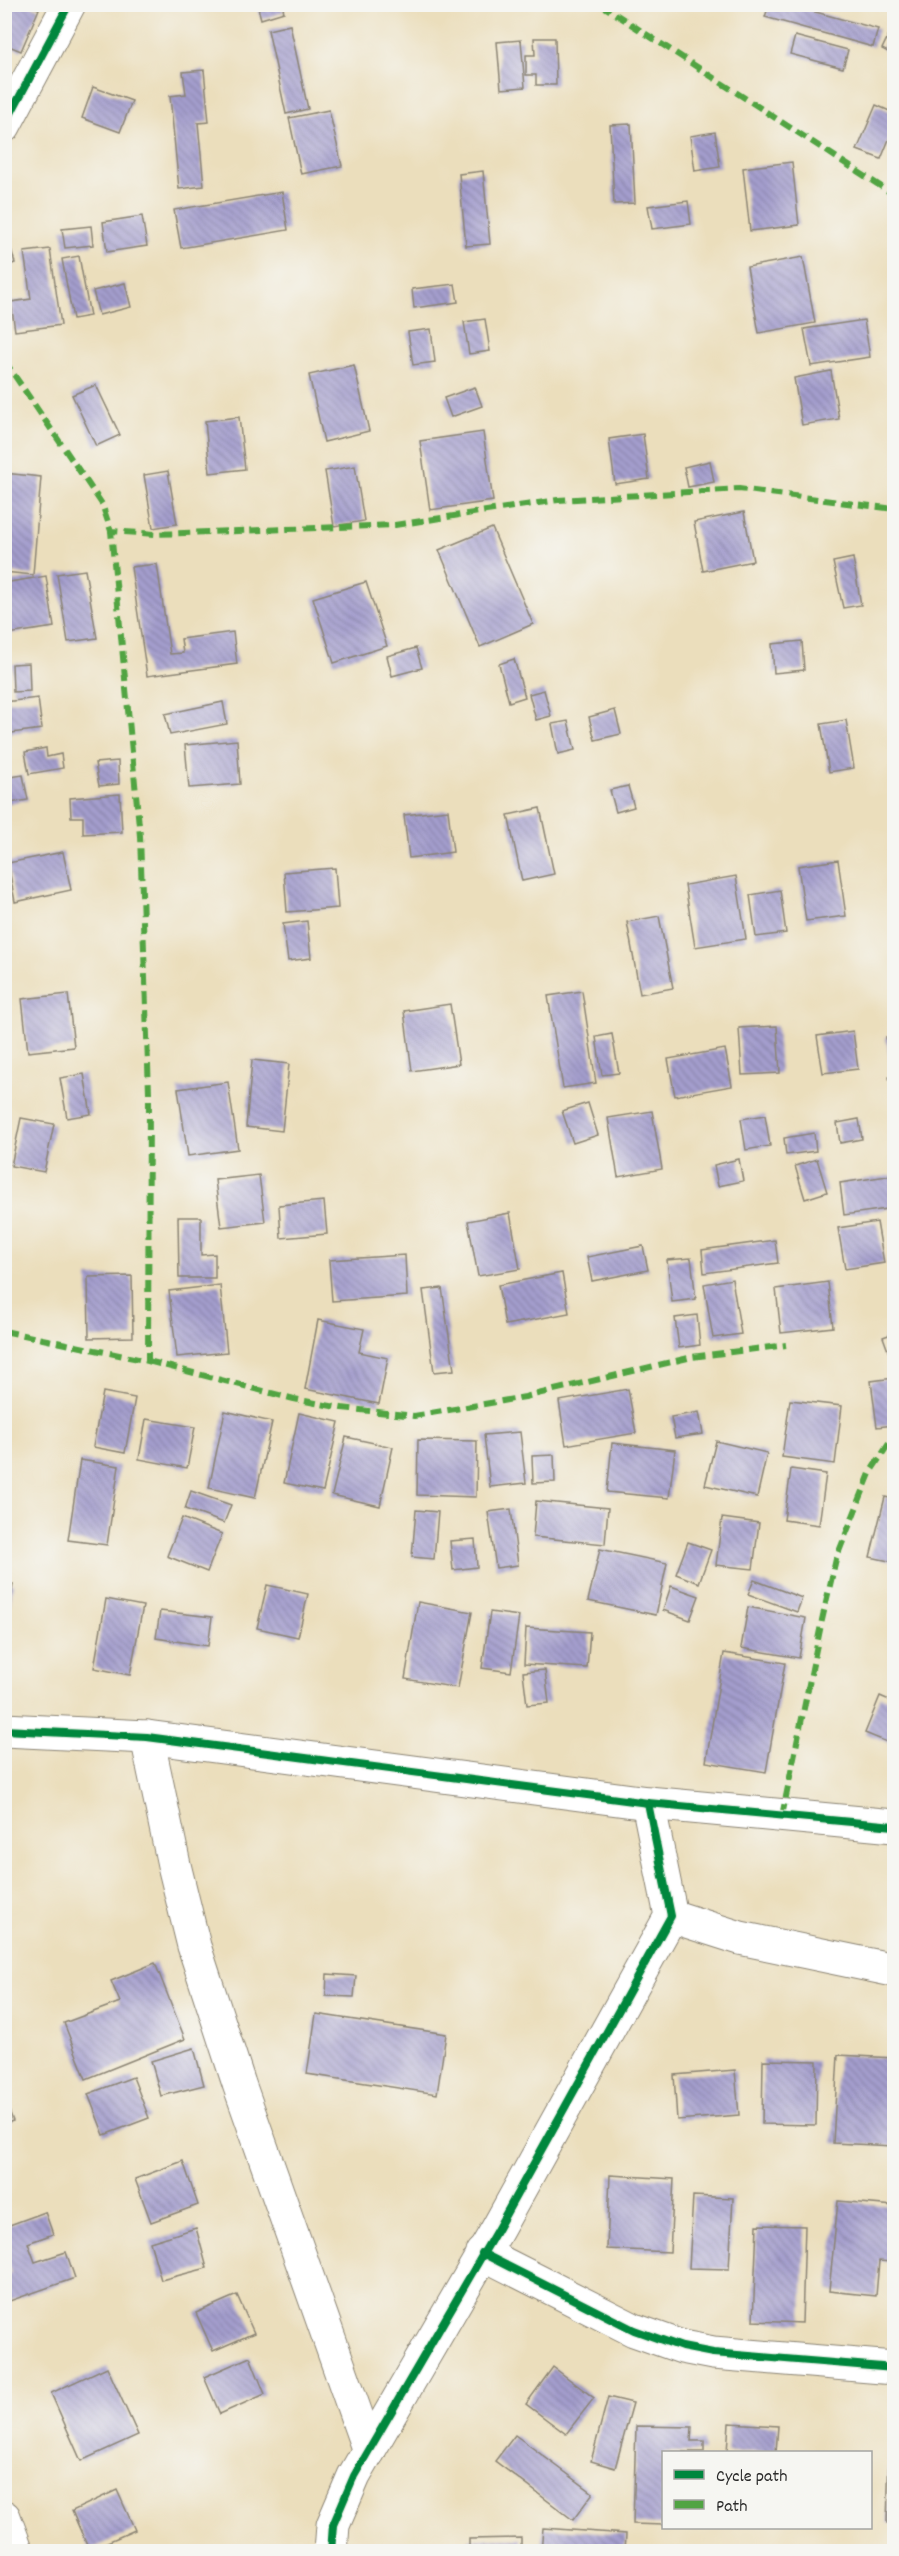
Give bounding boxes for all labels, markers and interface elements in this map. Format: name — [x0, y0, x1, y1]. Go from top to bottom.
legend — [662, 2451, 872, 2529]
text: Cycle path — [716, 2465, 787, 2490]
text: Path — [716, 2495, 748, 2520]

